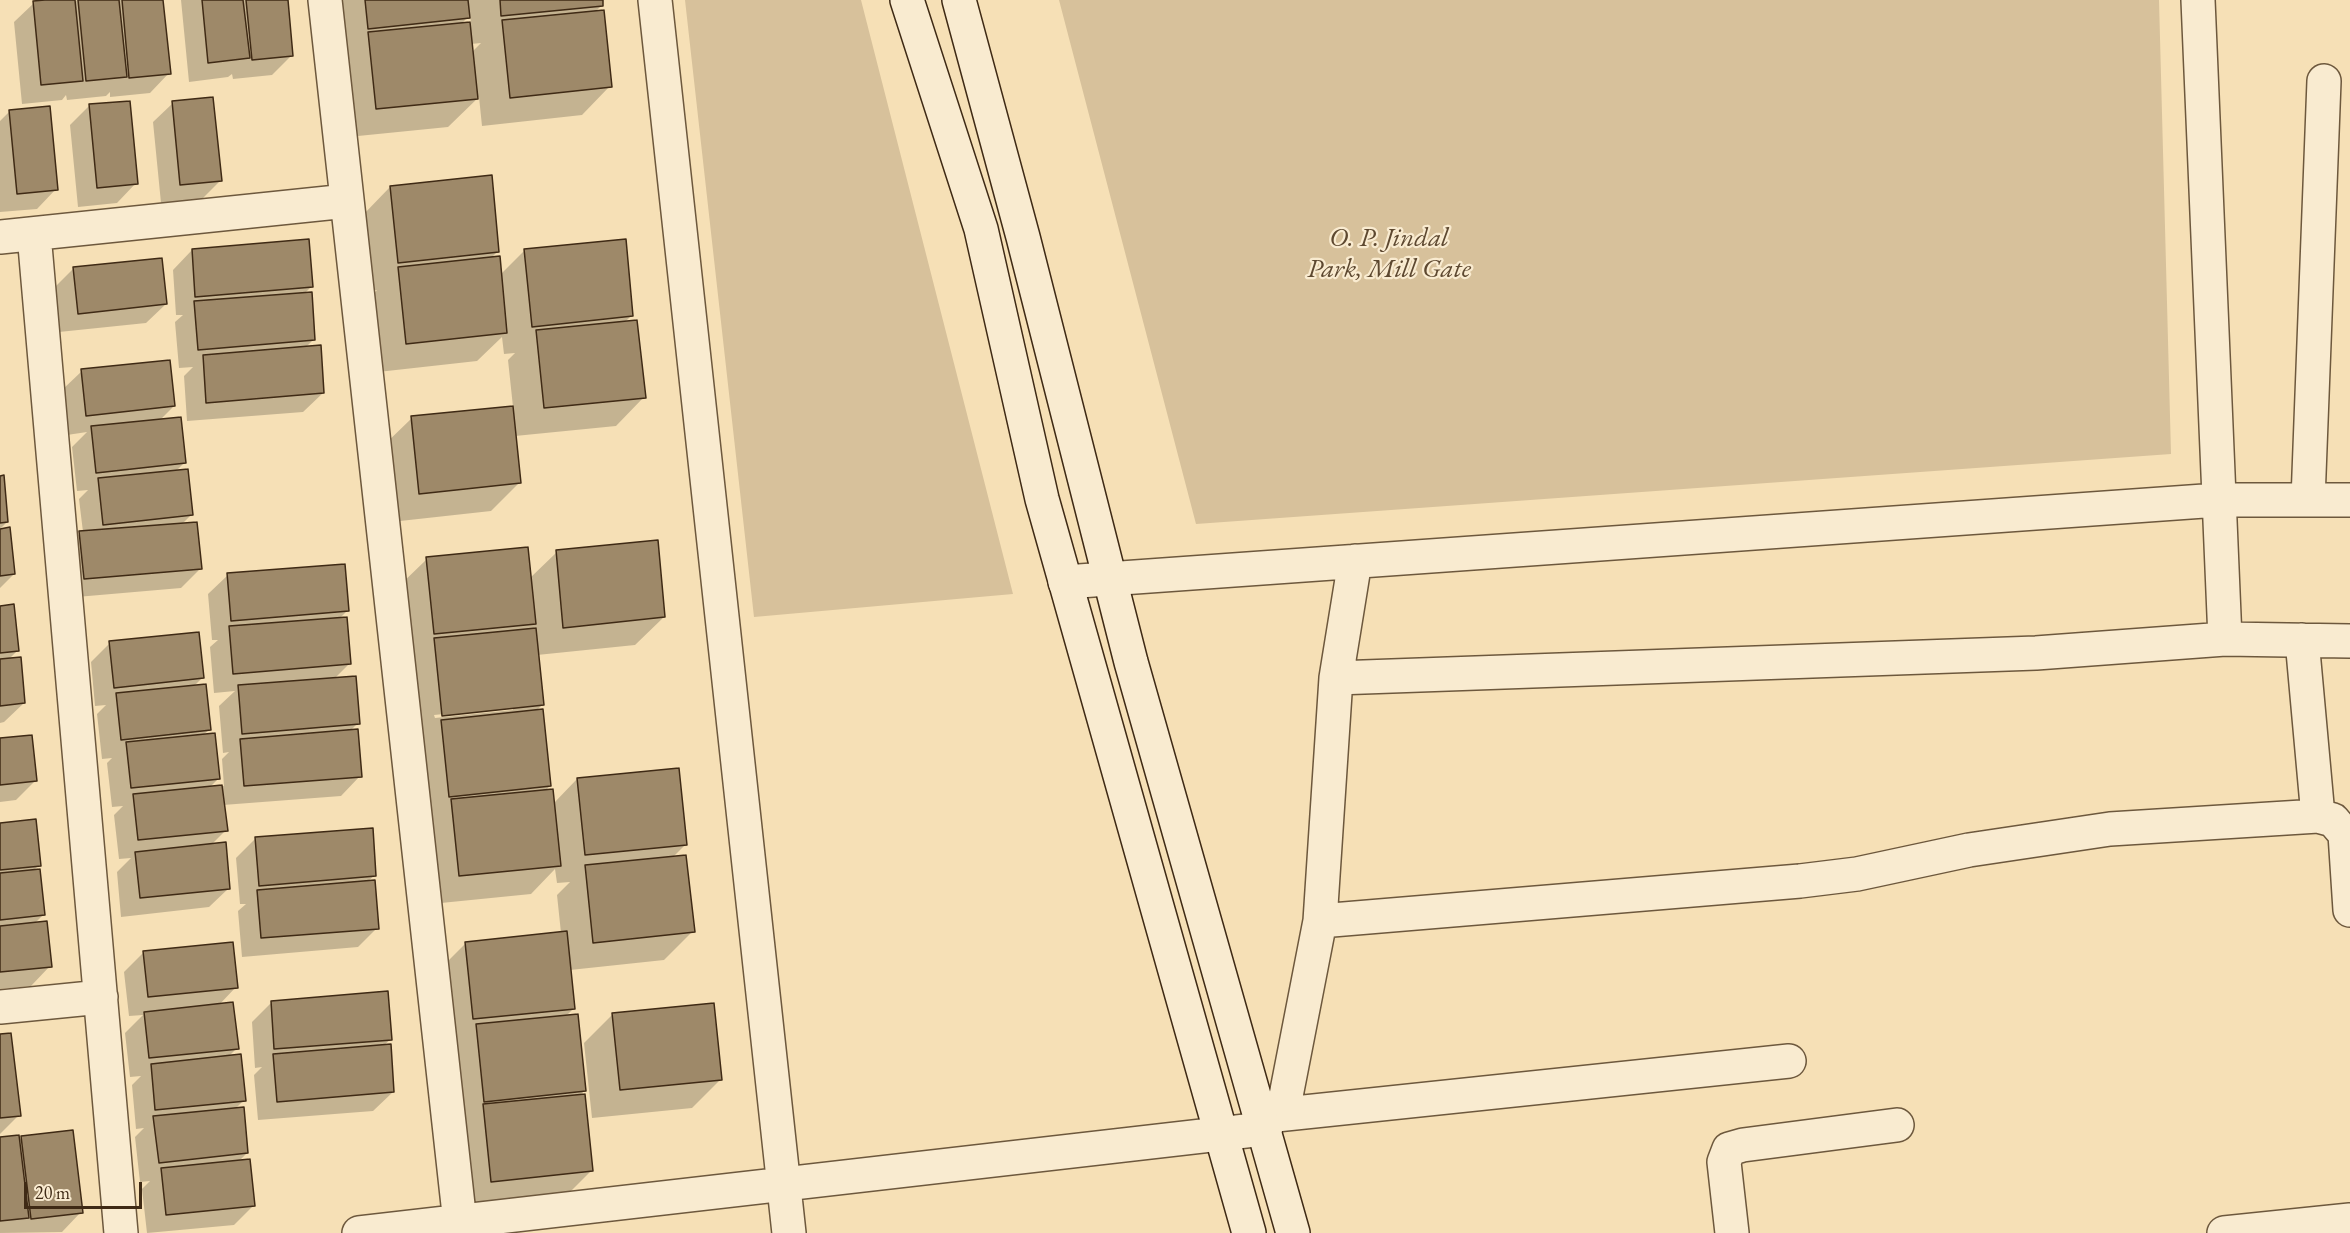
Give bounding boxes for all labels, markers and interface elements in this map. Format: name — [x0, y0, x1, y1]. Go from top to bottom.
park label: O. P. Jindal Park, Mill Gate — [1307, 223, 1471, 286]
scale bar — [27, 1170, 146, 1208]
text: 20 m — [35, 1181, 70, 1204]

